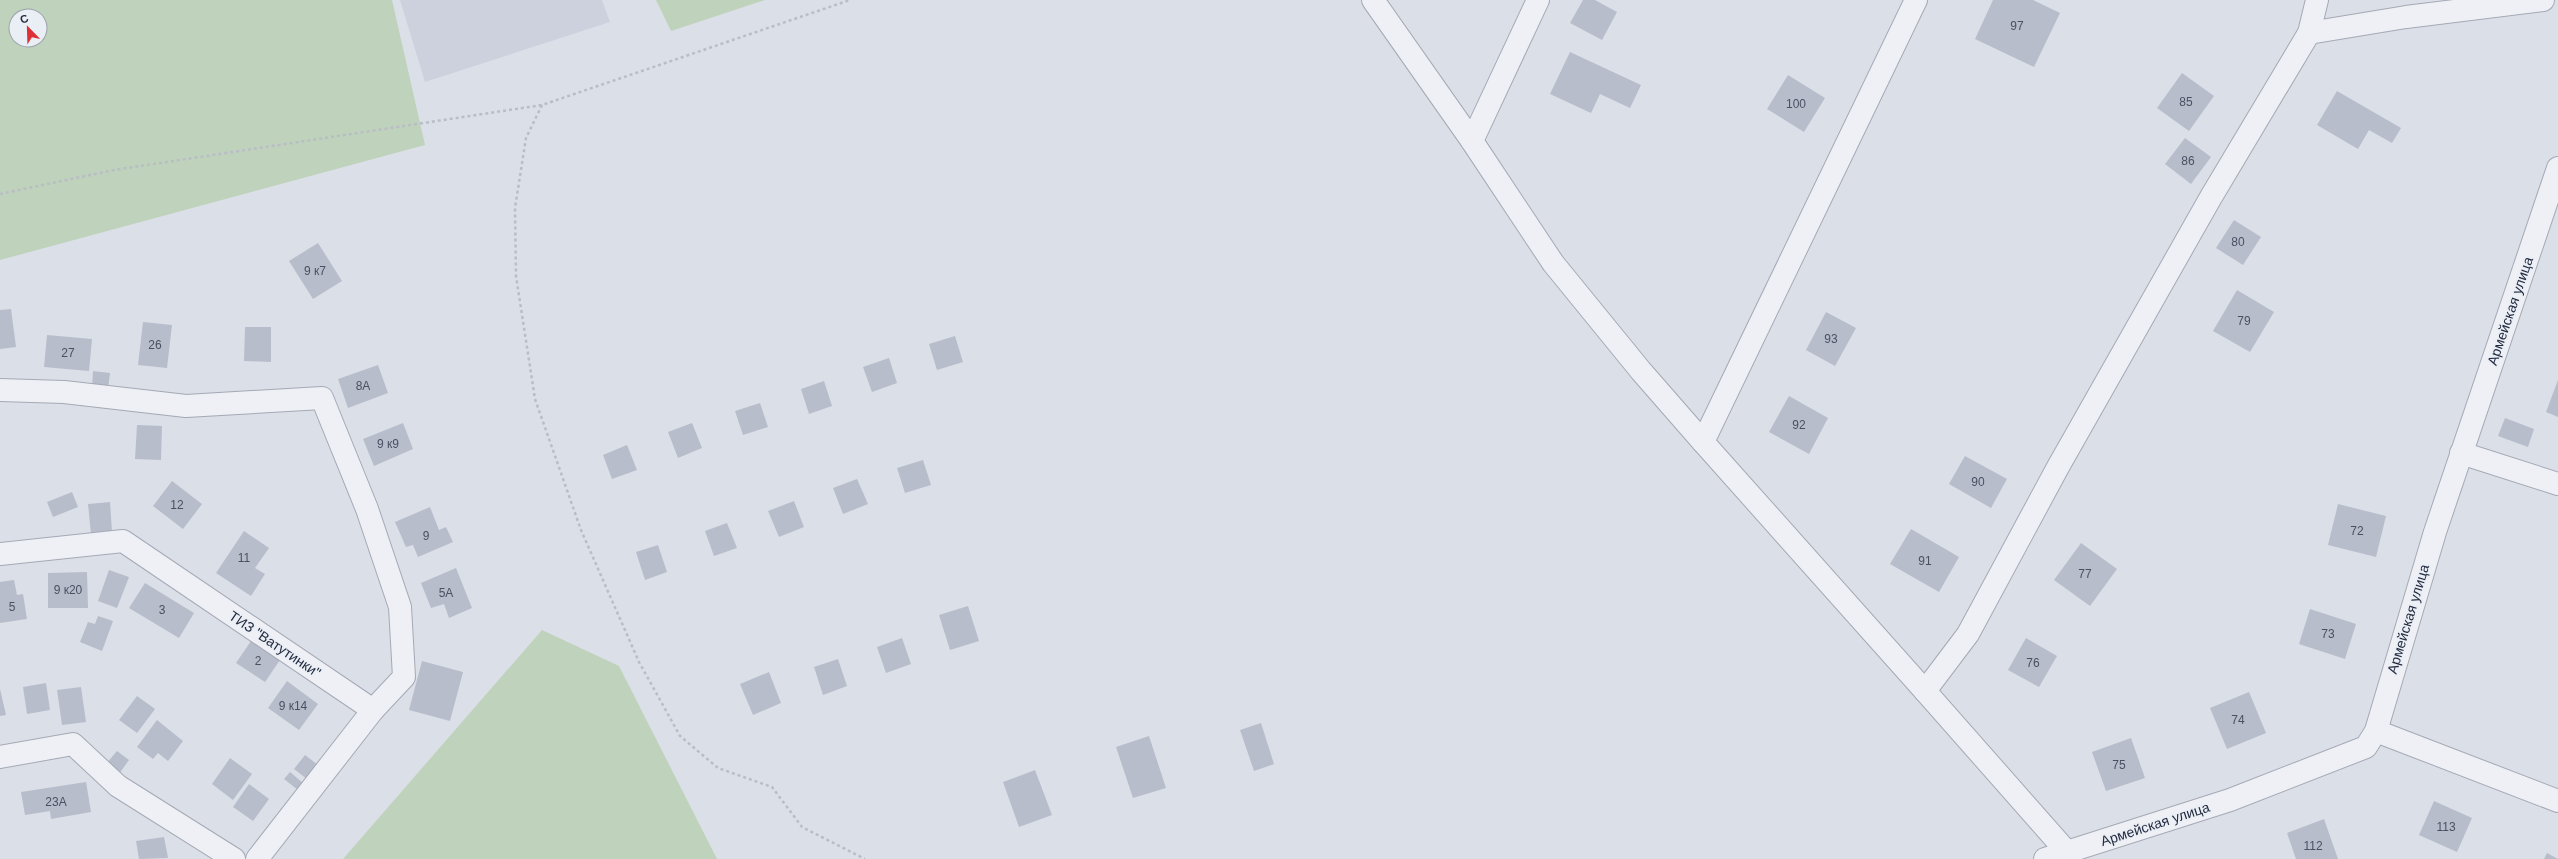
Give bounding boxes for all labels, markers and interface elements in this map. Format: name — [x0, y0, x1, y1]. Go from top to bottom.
north arrow — [8, 8, 48, 48]
text: С — [18, 12, 30, 26]
house number: 97 — [2010, 19, 2024, 33]
house number: 85 — [2179, 95, 2193, 109]
house number: 100 — [1786, 97, 1806, 111]
house number: 86 — [2181, 154, 2195, 168]
house number: 80 — [2231, 235, 2245, 249]
street label: Армейская улица — [2484, 255, 2536, 367]
house number: 9 к7 — [304, 264, 326, 278]
house number: 79 — [2237, 314, 2251, 328]
house number: 93 — [1824, 332, 1838, 346]
house number: 26 — [148, 338, 162, 352]
house number: 27 — [61, 346, 75, 360]
house number: 8А — [356, 379, 370, 393]
house number: 92 — [1792, 418, 1806, 432]
house number: 9 к9 — [377, 437, 399, 451]
house number: 90 — [1971, 475, 1985, 489]
house number: 12 — [170, 498, 184, 512]
house number: 72 — [2350, 524, 2364, 538]
house number: 9 — [423, 529, 430, 543]
house number: 11 — [238, 551, 251, 565]
house number: 91 — [1918, 554, 1932, 568]
street label: Армейская улица — [2384, 562, 2432, 676]
house number: 77 — [2078, 567, 2092, 581]
house number: 9 к20 — [54, 583, 83, 597]
house number: 5А — [439, 586, 453, 600]
house number: 5 — [9, 600, 16, 614]
house number: 3 — [159, 603, 166, 617]
street label: ТИЗ "Ватутинки" — [226, 607, 324, 681]
house number: 73 — [2321, 627, 2335, 641]
house number: 2 — [255, 654, 262, 668]
house number: 76 — [2026, 656, 2040, 670]
house number: 9 к14 — [279, 699, 308, 713]
house number: 74 — [2231, 713, 2245, 727]
house number: 75 — [2112, 758, 2126, 772]
house number: 23А — [45, 795, 67, 809]
street label: Армейская улица — [2099, 799, 2212, 849]
house number: 113 — [2436, 820, 2456, 834]
house number: 112 — [2303, 839, 2323, 853]

